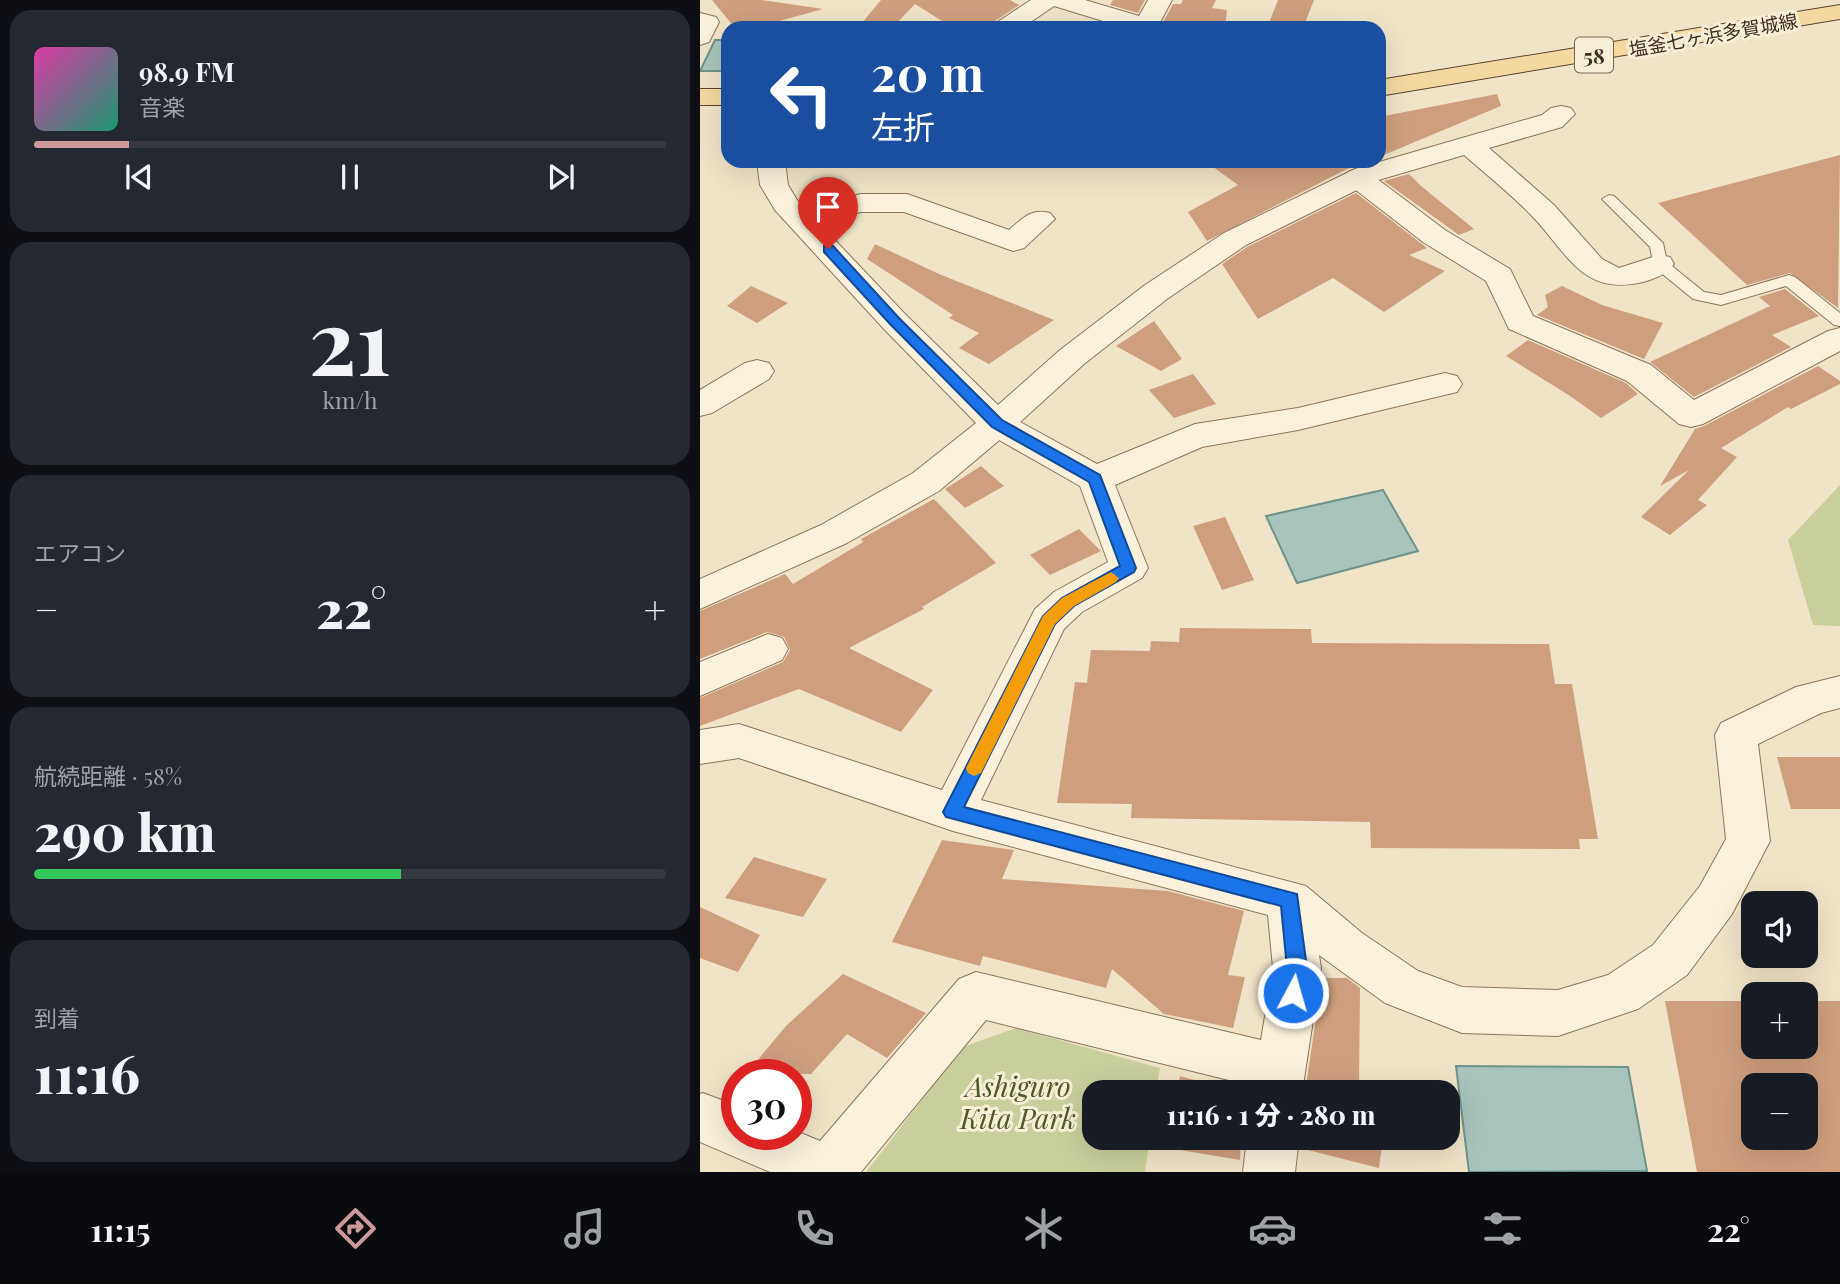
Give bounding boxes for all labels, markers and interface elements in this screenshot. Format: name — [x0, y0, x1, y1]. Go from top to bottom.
street label: 塩釜七ヶ浜多賀城線 — [1627, 6, 1799, 62]
road number: 58 — [1575, 38, 1613, 72]
text: 20 m — [871, 39, 984, 104]
icon: left — [756, 49, 847, 140]
text: 98.9 FM — [139, 54, 235, 89]
text: 音楽 — [139, 91, 185, 122]
text: 左折 — [871, 104, 935, 147]
icon: previous — [120, 158, 158, 196]
icon: pause — [331, 158, 369, 196]
icon: next — [542, 158, 580, 196]
pin — [798, 177, 858, 249]
icon: arrive — [809, 188, 847, 226]
text: 21 — [309, 278, 391, 399]
text: km/h — [322, 384, 378, 415]
text: エアコン — [34, 537, 126, 568]
text: 22° — [316, 573, 386, 642]
text: − — [34, 583, 59, 634]
text: + — [644, 583, 666, 634]
text: 航続距離 · 58% — [34, 760, 182, 791]
text: 290 km — [34, 796, 216, 865]
map controls — [1741, 891, 1818, 1150]
button: sound — [1741, 891, 1818, 968]
position arrow — [1256, 956, 1330, 1030]
button: + — [1741, 982, 1818, 1059]
text: 到着 — [34, 1002, 80, 1033]
text: 11:16 — [34, 1038, 140, 1107]
speed limit sign: 30 — [721, 1059, 812, 1150]
park label: Ashiguro Kita Park — [959, 1067, 1076, 1136]
button: − — [1741, 1073, 1818, 1150]
text: 11:16 · 1 分 · 280 m — [1167, 1097, 1375, 1132]
icon: directions — [331, 1204, 380, 1253]
icon: music — [560, 1204, 609, 1253]
icon: phone — [790, 1204, 839, 1253]
icon: climate — [1019, 1204, 1068, 1253]
icon: car — [1248, 1204, 1297, 1253]
icon: filters — [1478, 1204, 1527, 1253]
text: 11:15 — [90, 1207, 151, 1250]
text: 22° — [1707, 1207, 1750, 1250]

